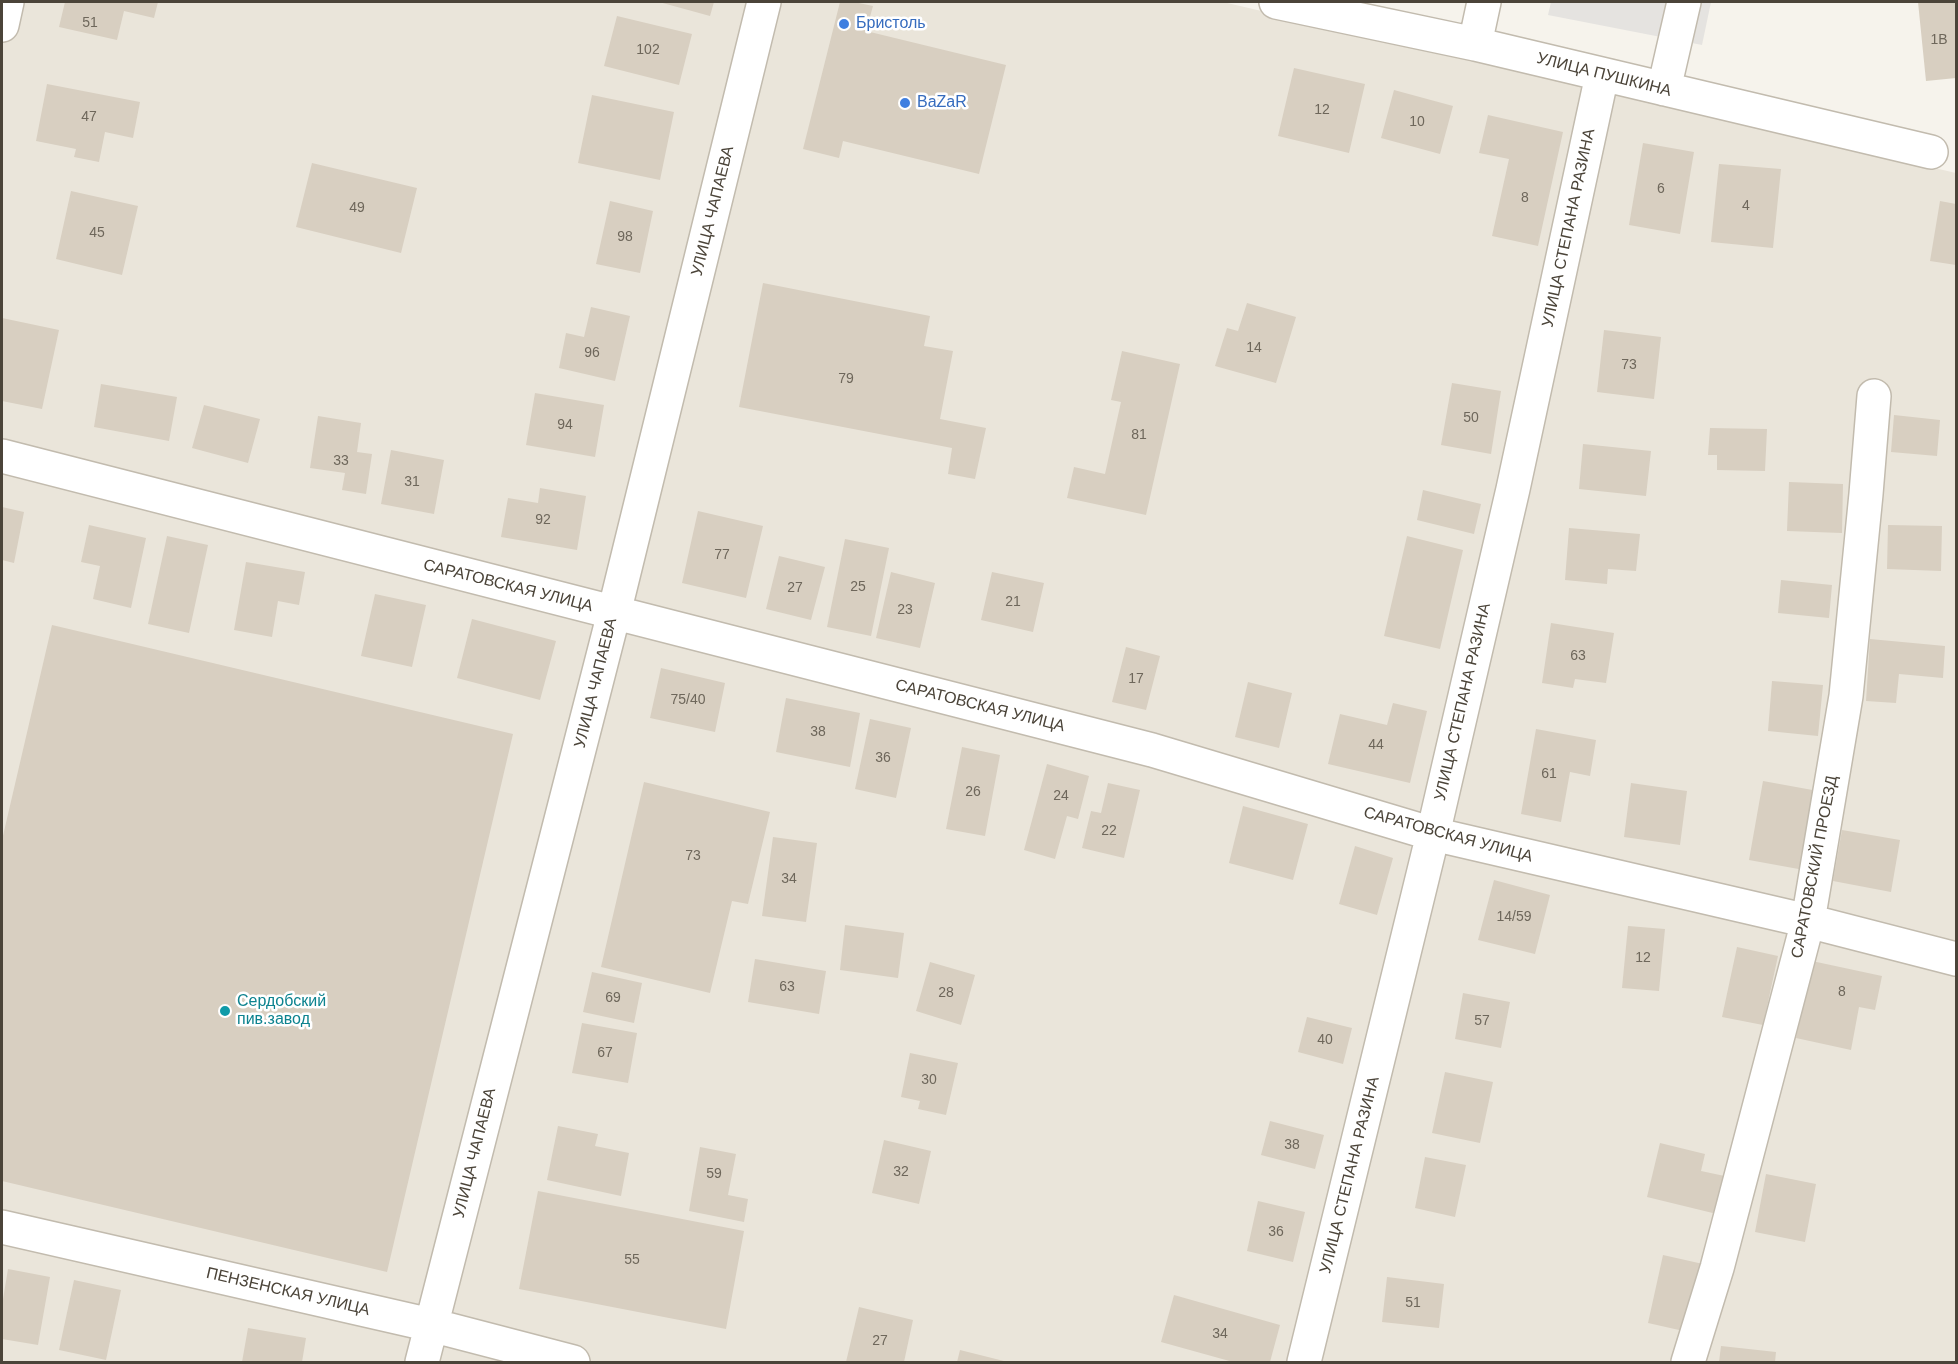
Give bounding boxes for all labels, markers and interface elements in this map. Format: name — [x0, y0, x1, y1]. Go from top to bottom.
place label: Бристоль — [856, 14, 926, 34]
house number: 51 — [82, 15, 98, 31]
marker: Бристоль — [837, 17, 851, 31]
house number: 1В — [1930, 32, 1948, 48]
house number: 102 — [636, 42, 660, 58]
street label: УЛИЦА ПУШКИНА — [1535, 49, 1673, 101]
place label: BaZaR — [917, 93, 967, 113]
marker: BaZaR — [898, 96, 912, 110]
house number: 12 — [1314, 102, 1330, 118]
house number: 47 — [81, 109, 97, 125]
house number: 10 — [1409, 114, 1425, 130]
street label: УЛИЦА СТЕПАНА РАЗИНА — [1539, 127, 1599, 329]
street label: УЛИЦА ЧАПАЕВА — [688, 144, 738, 278]
house number: 6 — [1657, 181, 1665, 197]
house number: 8 — [1521, 190, 1529, 206]
house number: 4 — [1742, 198, 1750, 214]
house number: 49 — [349, 200, 365, 216]
house number: 45 — [89, 225, 105, 241]
house number: 98 — [617, 229, 633, 245]
house number: 14 — [1246, 340, 1262, 356]
house number: 96 — [584, 345, 600, 361]
house number: 73 — [1621, 357, 1637, 373]
house number: 79 — [838, 371, 854, 387]
house number: 50 — [1463, 410, 1479, 426]
house number: 94 — [557, 417, 573, 433]
house number: 81 — [1131, 427, 1147, 443]
house number: 33 — [333, 453, 349, 469]
house number: 31 — [404, 474, 420, 490]
house number: 92 — [535, 512, 551, 528]
house number: 77 — [714, 547, 730, 563]
street label: САРАТОВСКАЯ УЛИЦА — [421, 556, 595, 616]
house number: 25 — [850, 579, 866, 595]
house number: 27 — [787, 580, 803, 596]
house number: 21 — [1005, 594, 1021, 610]
street label: УЛИЦА СТЕПАНА РАЗИНА — [1431, 601, 1495, 803]
house number: 23 — [897, 602, 913, 618]
street label: УЛИЦА ЧАПАЕВА — [571, 616, 621, 750]
house number: 63 — [1570, 648, 1586, 664]
house number: 17 — [1128, 671, 1144, 687]
street label: САРАТОВСКАЯ УЛИЦА — [893, 676, 1067, 736]
house number: 75/40 — [670, 692, 706, 708]
house number: 38 — [810, 724, 826, 740]
house number: 44 — [1368, 737, 1384, 753]
house number: 36 — [875, 750, 891, 766]
house number: 61 — [1541, 766, 1557, 782]
street label: САРАТОВСКИЙ ПРОЕЗД — [1788, 774, 1842, 960]
house number: 26 — [965, 784, 981, 800]
house number: 24 — [1053, 788, 1069, 804]
street label: САРАТОВСКАЯ УЛИЦА — [1361, 803, 1535, 867]
house number: 22 — [1101, 823, 1117, 839]
house number: 73 — [685, 848, 701, 864]
house number: 34 — [781, 871, 797, 887]
house number: 14/59 — [1496, 909, 1532, 925]
house number: 12 — [1635, 950, 1651, 966]
house number: 63 — [779, 979, 795, 995]
house number: 8 — [1838, 984, 1846, 1000]
house number: 28 — [938, 985, 954, 1001]
house number: 69 — [605, 990, 621, 1006]
place label: Сердобский пив.завод — [237, 992, 326, 1030]
marker: Сердобский пив.завод — [218, 1004, 232, 1018]
house number: 57 — [1474, 1013, 1490, 1029]
house number: 40 — [1317, 1032, 1333, 1048]
house number: 67 — [597, 1045, 613, 1061]
house number: 30 — [921, 1072, 937, 1088]
street label: УЛИЦА СТЕПАНА РАЗИНА — [1316, 1074, 1384, 1276]
street label: УЛИЦА ЧАПАЕВА — [450, 1086, 500, 1220]
house number: 38 — [1284, 1137, 1300, 1153]
house number: 32 — [893, 1164, 909, 1180]
house number: 59 — [706, 1166, 722, 1182]
house number: 36 — [1268, 1224, 1284, 1240]
house number: 55 — [624, 1252, 640, 1268]
street label: ПЕНЗЕНСКАЯ УЛИЦА — [204, 1264, 372, 1320]
house number: 51 — [1405, 1295, 1421, 1311]
house number: 34 — [1212, 1326, 1228, 1342]
house number: 27 — [872, 1333, 888, 1349]

